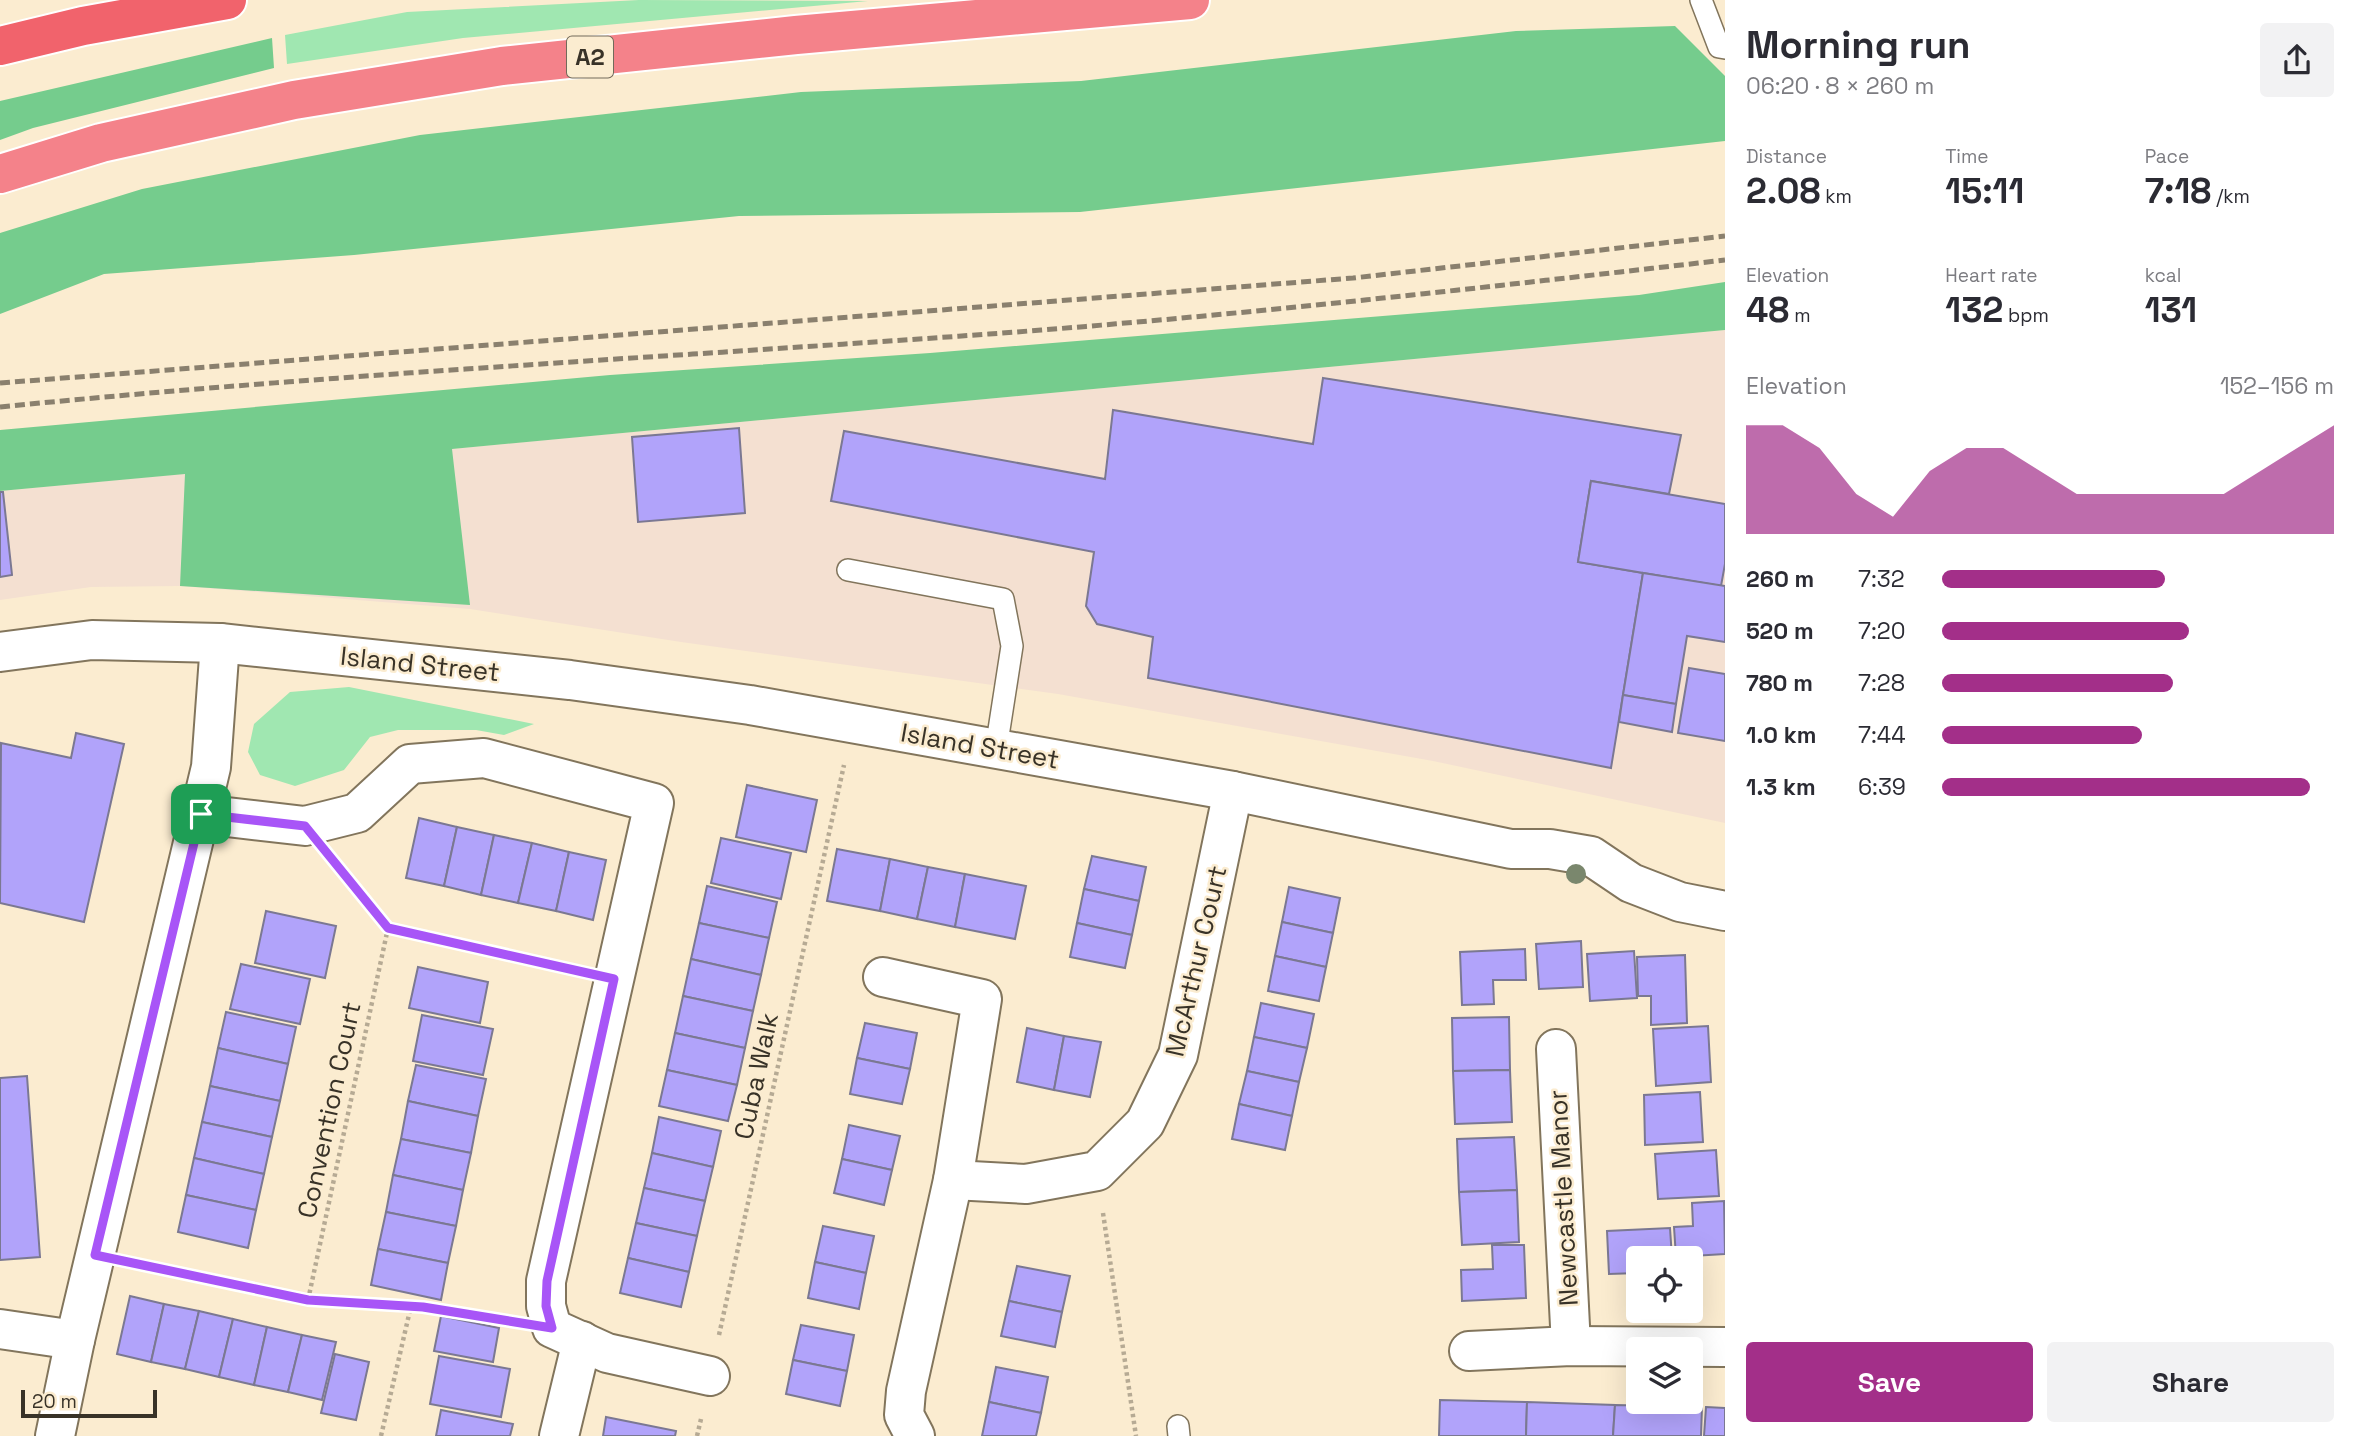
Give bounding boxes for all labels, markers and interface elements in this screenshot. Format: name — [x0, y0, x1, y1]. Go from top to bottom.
text: Morning run — [1746, 21, 1971, 69]
button: share — [2260, 23, 2334, 97]
road number: A2 — [567, 36, 613, 78]
text: 06:20 · 8 × 260 m — [1746, 71, 1934, 101]
text: Distance — [1746, 144, 1827, 169]
text: Time — [1945, 144, 1989, 169]
text: Pace — [2145, 144, 2189, 169]
text: 2.08 — [1746, 169, 1820, 213]
text: 15:11 — [1945, 169, 2024, 213]
text: 7:18 — [2145, 169, 2211, 213]
text: km — [1820, 184, 1852, 209]
text: /km — [2211, 184, 2250, 209]
text: Elevation — [1746, 263, 1829, 288]
text: Heart rate — [1945, 263, 2038, 288]
text: kcal — [2145, 263, 2181, 288]
text: 48 — [1746, 288, 1789, 332]
text: 132 — [1945, 288, 2003, 332]
text: 131 — [2145, 288, 2197, 332]
text: m — [1789, 303, 1811, 328]
text: bpm — [2003, 303, 2049, 328]
text: Elevation — [1746, 371, 1847, 401]
text: 152–156 m — [2220, 371, 2334, 401]
text: 260 m — [1746, 564, 1814, 594]
text: 7:32 — [1858, 564, 1905, 594]
text: 520 m — [1746, 616, 1814, 646]
text: 7:20 — [1858, 616, 1905, 646]
street label: Island Street — [339, 639, 501, 689]
text: 780 m — [1746, 668, 1813, 698]
text: 7:28 — [1858, 668, 1905, 698]
street label: Island Street — [898, 715, 1062, 777]
text: 1.0 km — [1746, 720, 1816, 750]
text: 7:44 — [1858, 720, 1906, 750]
text: 1.3 km — [1746, 772, 1816, 802]
text: 6:39 — [1858, 772, 1906, 802]
pin — [171, 784, 231, 844]
icon: arrive — [182, 795, 220, 833]
street label: McArthur Court — [1158, 862, 1234, 1060]
street label: Convention Court — [289, 999, 369, 1221]
street label: Cuba Walk — [726, 1010, 786, 1142]
street label: Newcastle Manor — [1540, 1089, 1586, 1307]
map controls — [1626, 1246, 1703, 1414]
button: locate — [1626, 1246, 1703, 1323]
button: layers — [1626, 1337, 1703, 1414]
button: Save — [1746, 1342, 2033, 1422]
button: Share — [2047, 1342, 2334, 1422]
scale bar — [21, 1387, 158, 1419]
text: 20 m — [32, 1389, 77, 1414]

